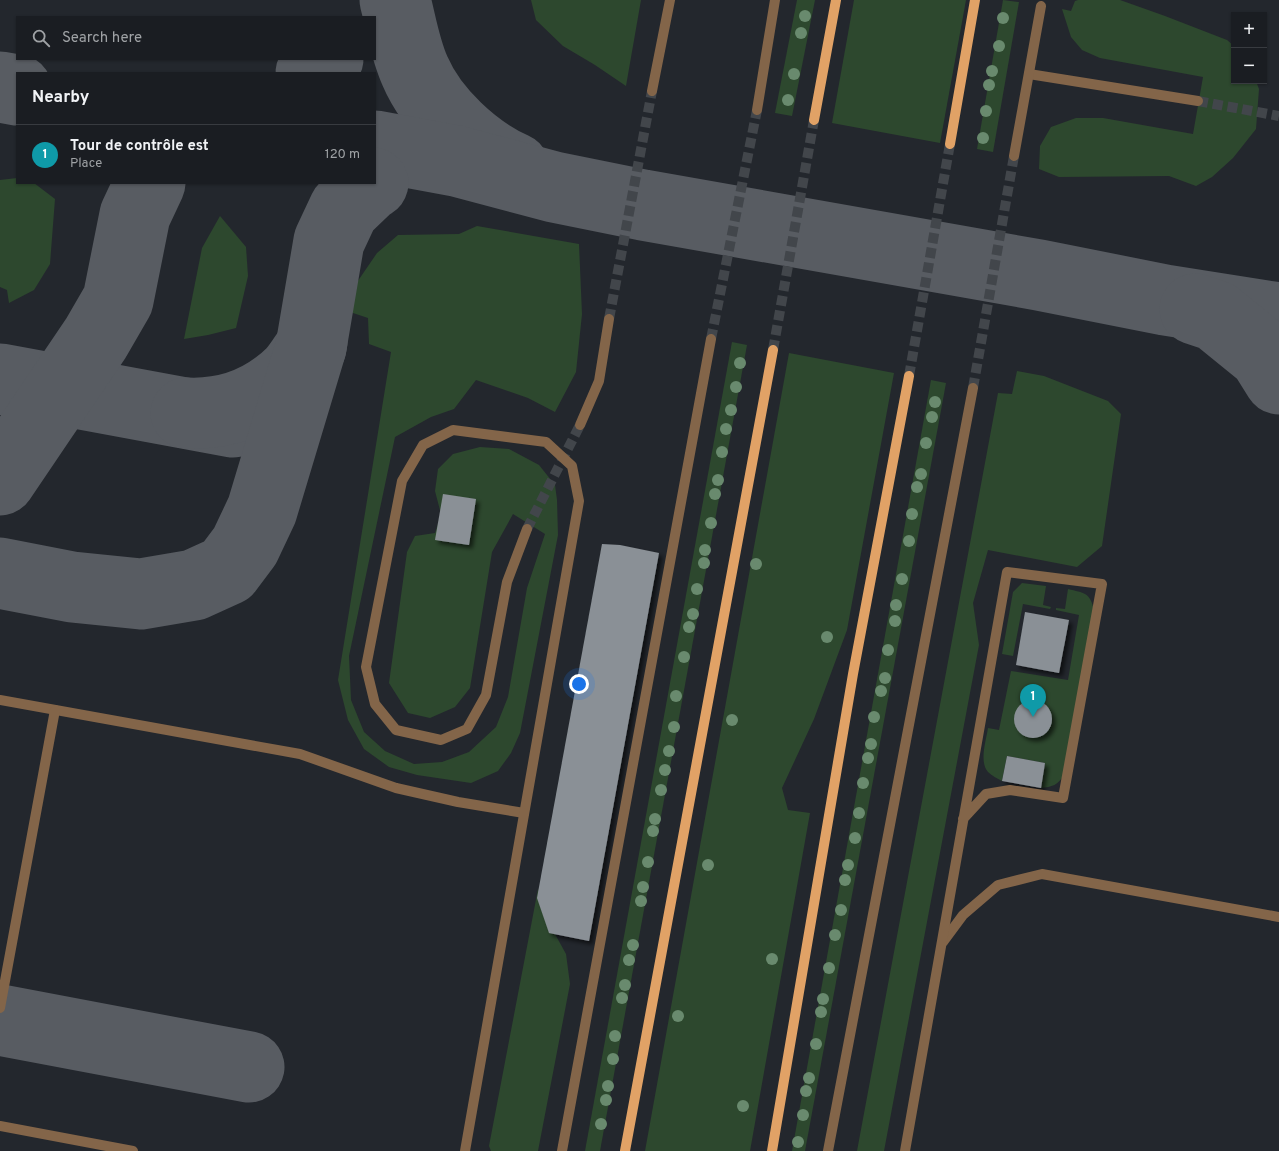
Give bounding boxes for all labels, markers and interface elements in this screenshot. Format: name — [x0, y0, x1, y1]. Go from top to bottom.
map controls — [1231, 12, 1267, 84]
button: + — [1231, 12, 1267, 48]
search box — [16, 16, 376, 60]
icon: search — [30, 27, 52, 49]
text: Search here — [62, 29, 142, 48]
button: − — [1231, 48, 1267, 84]
text: Nearby — [32, 87, 89, 109]
text: Tour de contrôle est — [70, 137, 209, 156]
text: 1 — [42, 147, 48, 163]
text: 120 m — [325, 147, 360, 163]
text: Place — [70, 156, 102, 172]
your location — [569, 674, 589, 694]
pin: 1 — [1020, 684, 1046, 717]

